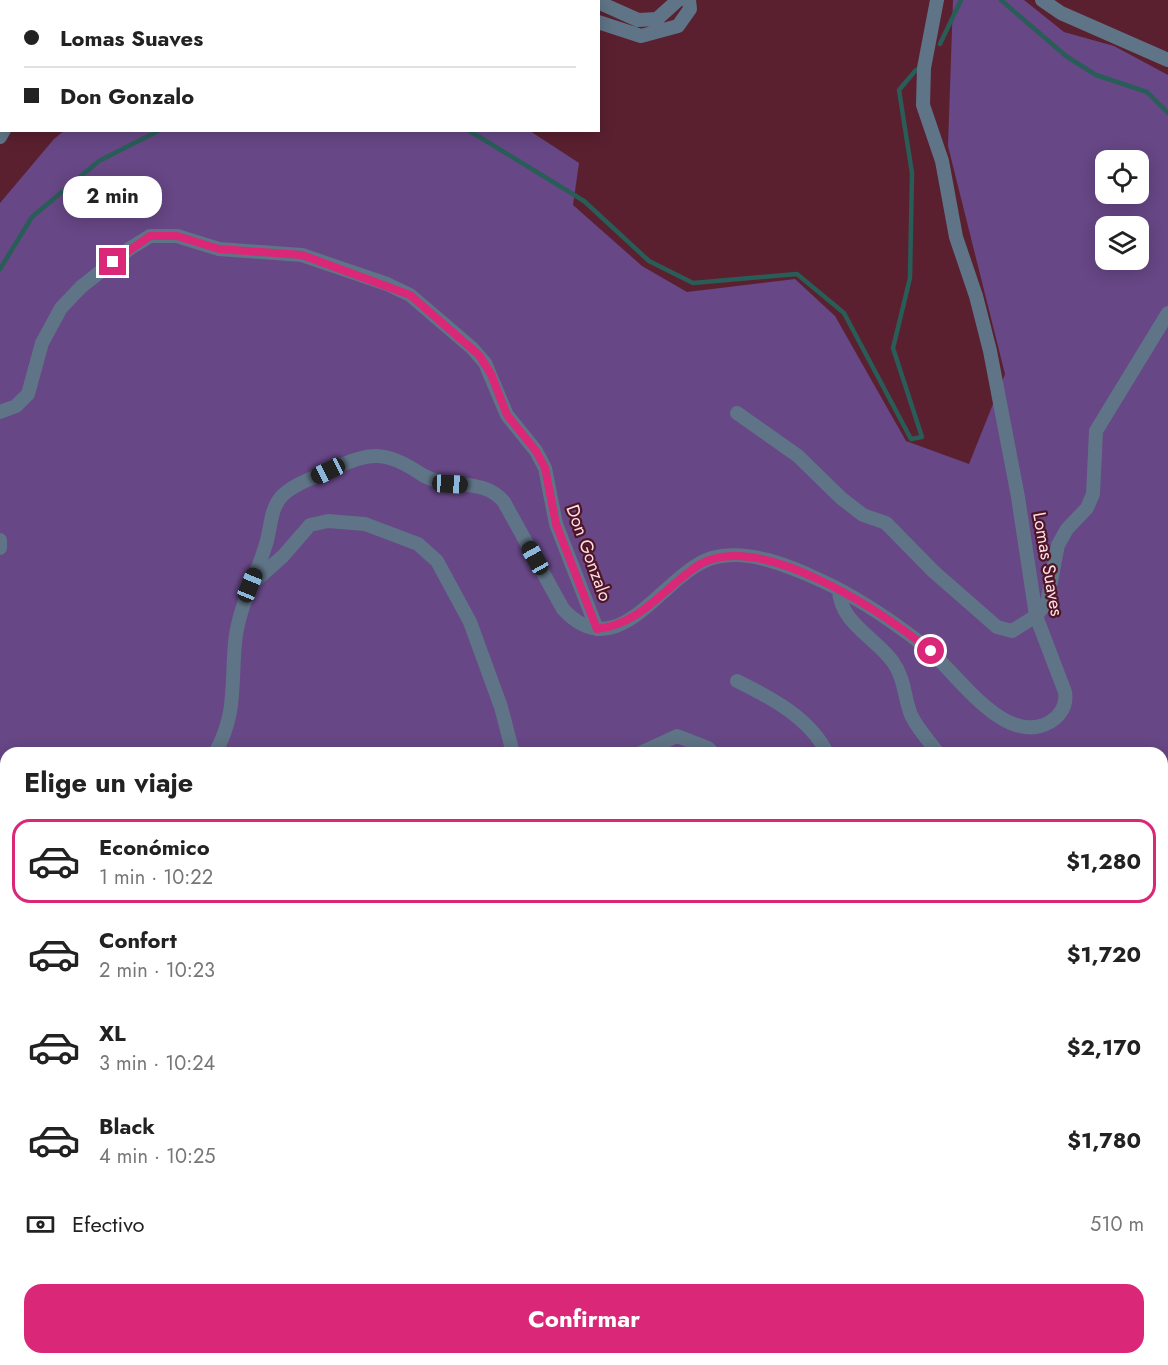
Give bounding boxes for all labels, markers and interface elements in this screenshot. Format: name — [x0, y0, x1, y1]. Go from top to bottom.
text: Lomas Suaves — [60, 22, 203, 54]
text: Don Gonzalo — [60, 80, 194, 112]
map controls — [1095, 150, 1149, 270]
button: locate — [1095, 150, 1149, 204]
callout: 2 min — [63, 175, 162, 217]
text: 2 min — [86, 182, 139, 211]
button: layers — [1095, 216, 1149, 270]
route end — [99, 248, 126, 275]
car — [308, 455, 348, 487]
car — [432, 474, 468, 494]
street label: Don Gonzalo — [560, 501, 619, 605]
street label: Lomas Suaves — [1026, 510, 1070, 618]
car — [518, 538, 552, 578]
car — [235, 565, 265, 605]
route start — [917, 637, 944, 664]
text: Elige un viaje — [24, 763, 193, 802]
text: Económico — [99, 831, 210, 863]
icon: car — [27, 834, 81, 888]
text: $1,280 — [1066, 845, 1141, 877]
text: 1 min · 10:22 — [99, 863, 213, 892]
text: Confort — [99, 924, 177, 956]
icon: car — [27, 927, 81, 981]
text: $1,720 — [1067, 938, 1141, 970]
text: 2 min · 10:23 — [99, 956, 215, 985]
text: XL — [99, 1017, 126, 1049]
icon: car — [27, 1020, 81, 1074]
text: $2,170 — [1067, 1031, 1141, 1063]
text: 3 min · 10:24 — [99, 1049, 215, 1078]
text: Black — [99, 1110, 155, 1142]
icon: car — [27, 1113, 81, 1167]
text: $1,780 — [1067, 1124, 1141, 1156]
text: 4 min · 10:25 — [99, 1142, 216, 1171]
icon: cash — [24, 1208, 57, 1241]
text: Efectivo — [72, 1208, 145, 1240]
text: 510 m — [1090, 1210, 1144, 1239]
button: Confirmar — [24, 1284, 1144, 1353]

